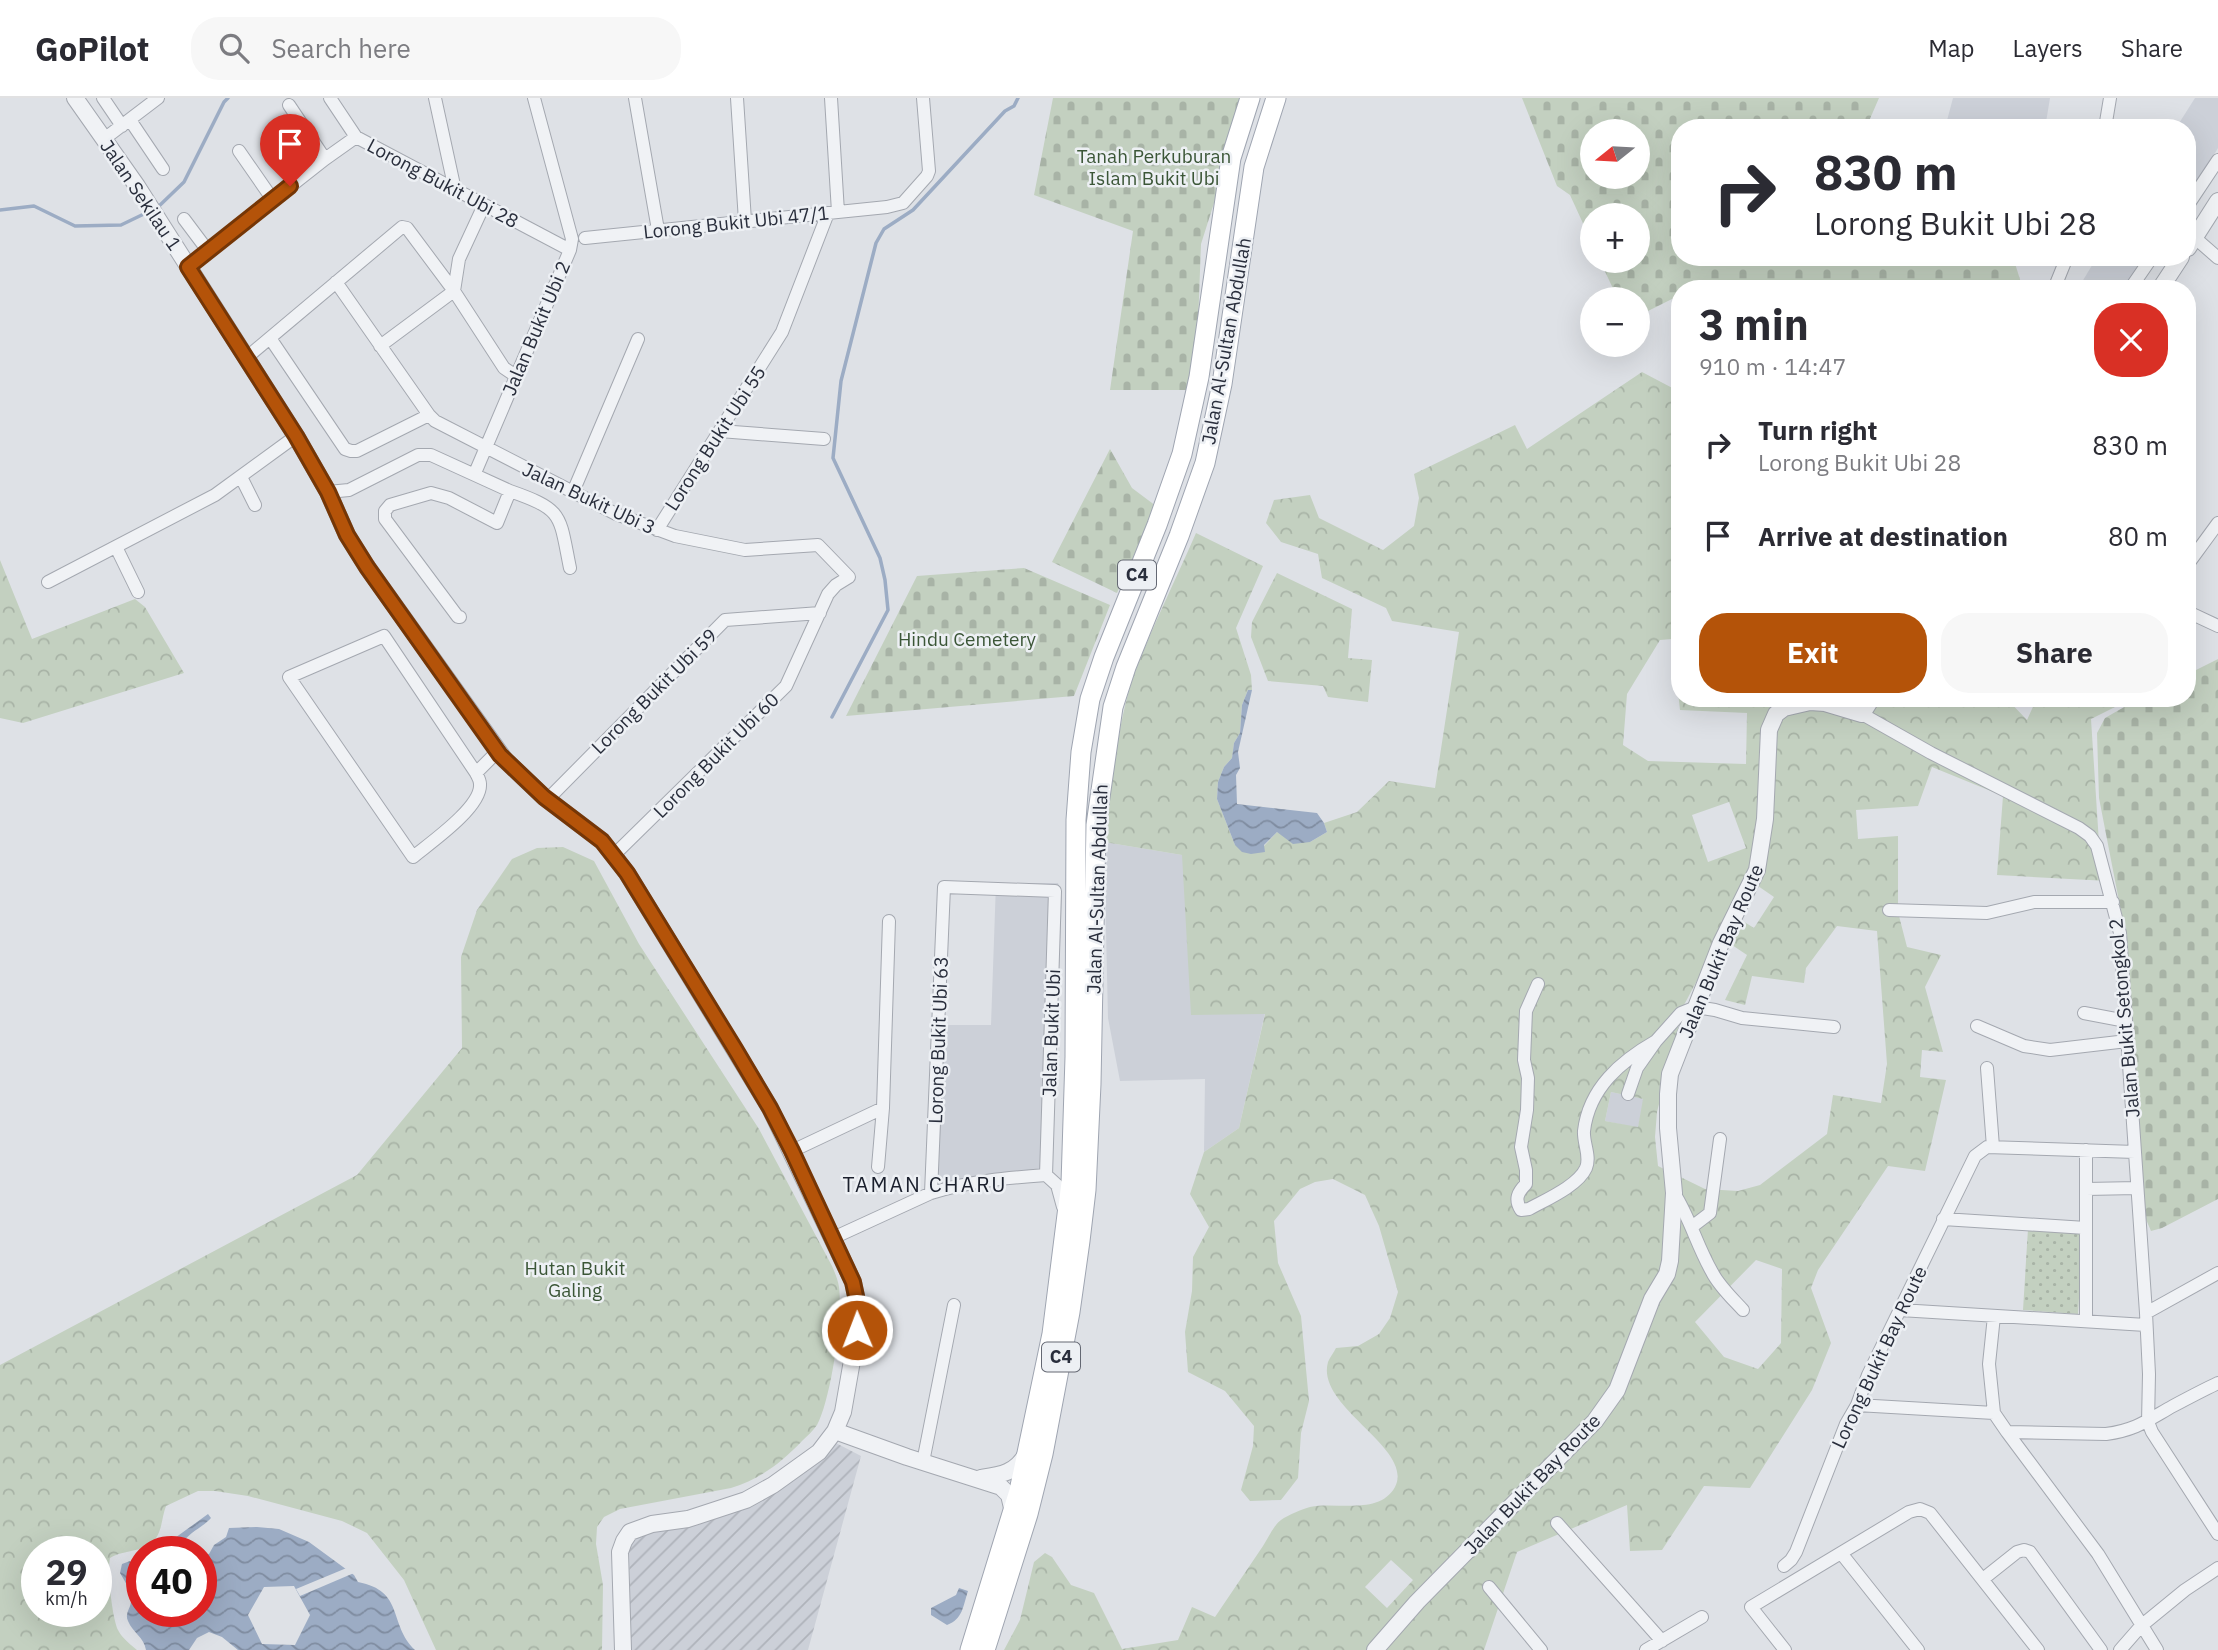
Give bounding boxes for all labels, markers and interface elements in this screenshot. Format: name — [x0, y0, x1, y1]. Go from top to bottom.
search box — [191, 17, 681, 80]
text: GoPilot — [35, 27, 149, 70]
icon: search — [215, 29, 253, 67]
text: Search here — [271, 31, 411, 65]
text: Map — [1928, 32, 1975, 64]
text: Layers — [2013, 32, 2083, 64]
text: Share — [2121, 32, 2183, 64]
pin — [260, 114, 320, 186]
north arrow — [1580, 119, 1650, 189]
map controls — [1580, 119, 1650, 357]
icon: arrive — [271, 125, 309, 163]
street label: Lorong Bukit Ubi 28 — [363, 133, 523, 233]
street label: Jalan Sekilau 1 — [95, 135, 187, 255]
text: 830 m — [1814, 140, 1958, 203]
park label: Tanah Perkuburan Islam Bukit Ubi — [1077, 144, 1231, 190]
icon: right — [1699, 147, 1790, 238]
street label: Lorong Bukit Ubi 47/1 — [642, 200, 830, 244]
text: Lorong Bukit Ubi 28 — [1814, 202, 2097, 244]
button: + — [1580, 203, 1650, 273]
street label: Jalan Al-Sultan Abdullah — [1196, 236, 1256, 446]
street label: Jalan Bukit Ubi 2 — [497, 257, 575, 399]
button: − — [1580, 287, 1650, 357]
text: 3 min — [1699, 297, 1809, 352]
button: close — [2094, 303, 2168, 377]
text: 910 m · 14:47 — [1699, 351, 1846, 381]
street label: Lorong Bukit Ubi 55 — [659, 361, 771, 515]
text: Turn right — [1758, 413, 1877, 447]
icon: right — [1699, 426, 1737, 464]
text: 830 m — [2092, 428, 2168, 462]
text: Lorong Bukit Ubi 28 — [1758, 447, 1961, 477]
street label: Jalan Bukit Ubi 3 — [519, 457, 659, 539]
icon: arrive — [1699, 517, 1737, 555]
text: Arrive at destination — [1758, 519, 2008, 553]
text: 80 m — [2108, 519, 2168, 553]
road number: C4 — [1118, 560, 1156, 589]
button: Exit — [1699, 613, 1927, 693]
button: Share — [1941, 613, 2168, 693]
street label: Lorong Bukit Ubi 59 — [586, 623, 722, 759]
park label: Hindu Cemetery — [898, 627, 1037, 651]
street label: Lorong Bukit Ubi 60 — [648, 687, 784, 823]
street label: Jalan Al-Sultan Abdullah — [1081, 784, 1113, 994]
street label: Jalan Bukit Bay Route — [1674, 861, 1768, 1041]
street label: Jalan Bukit Setongkol 2 — [2103, 917, 2145, 1119]
street label: Lorong Bukit Ubi 63 — [923, 956, 953, 1124]
street label: Jalan Bukit Ubi — [1037, 969, 1065, 1097]
district label: TAMAN CHARU — [842, 1170, 1008, 1198]
park label: Hutan Bukit Galing — [525, 1256, 625, 1302]
street label: Lorong Bukit Bay Route — [1826, 1262, 1932, 1452]
position arrow — [820, 1293, 894, 1367]
road number: C4 — [1042, 1342, 1080, 1372]
street label: Jalan Bukit Bay Route — [1459, 1409, 1605, 1559]
speed limit sign: 40 — [126, 1536, 217, 1627]
text: 29 — [45, 1549, 88, 1595]
text: km/h — [45, 1587, 88, 1610]

